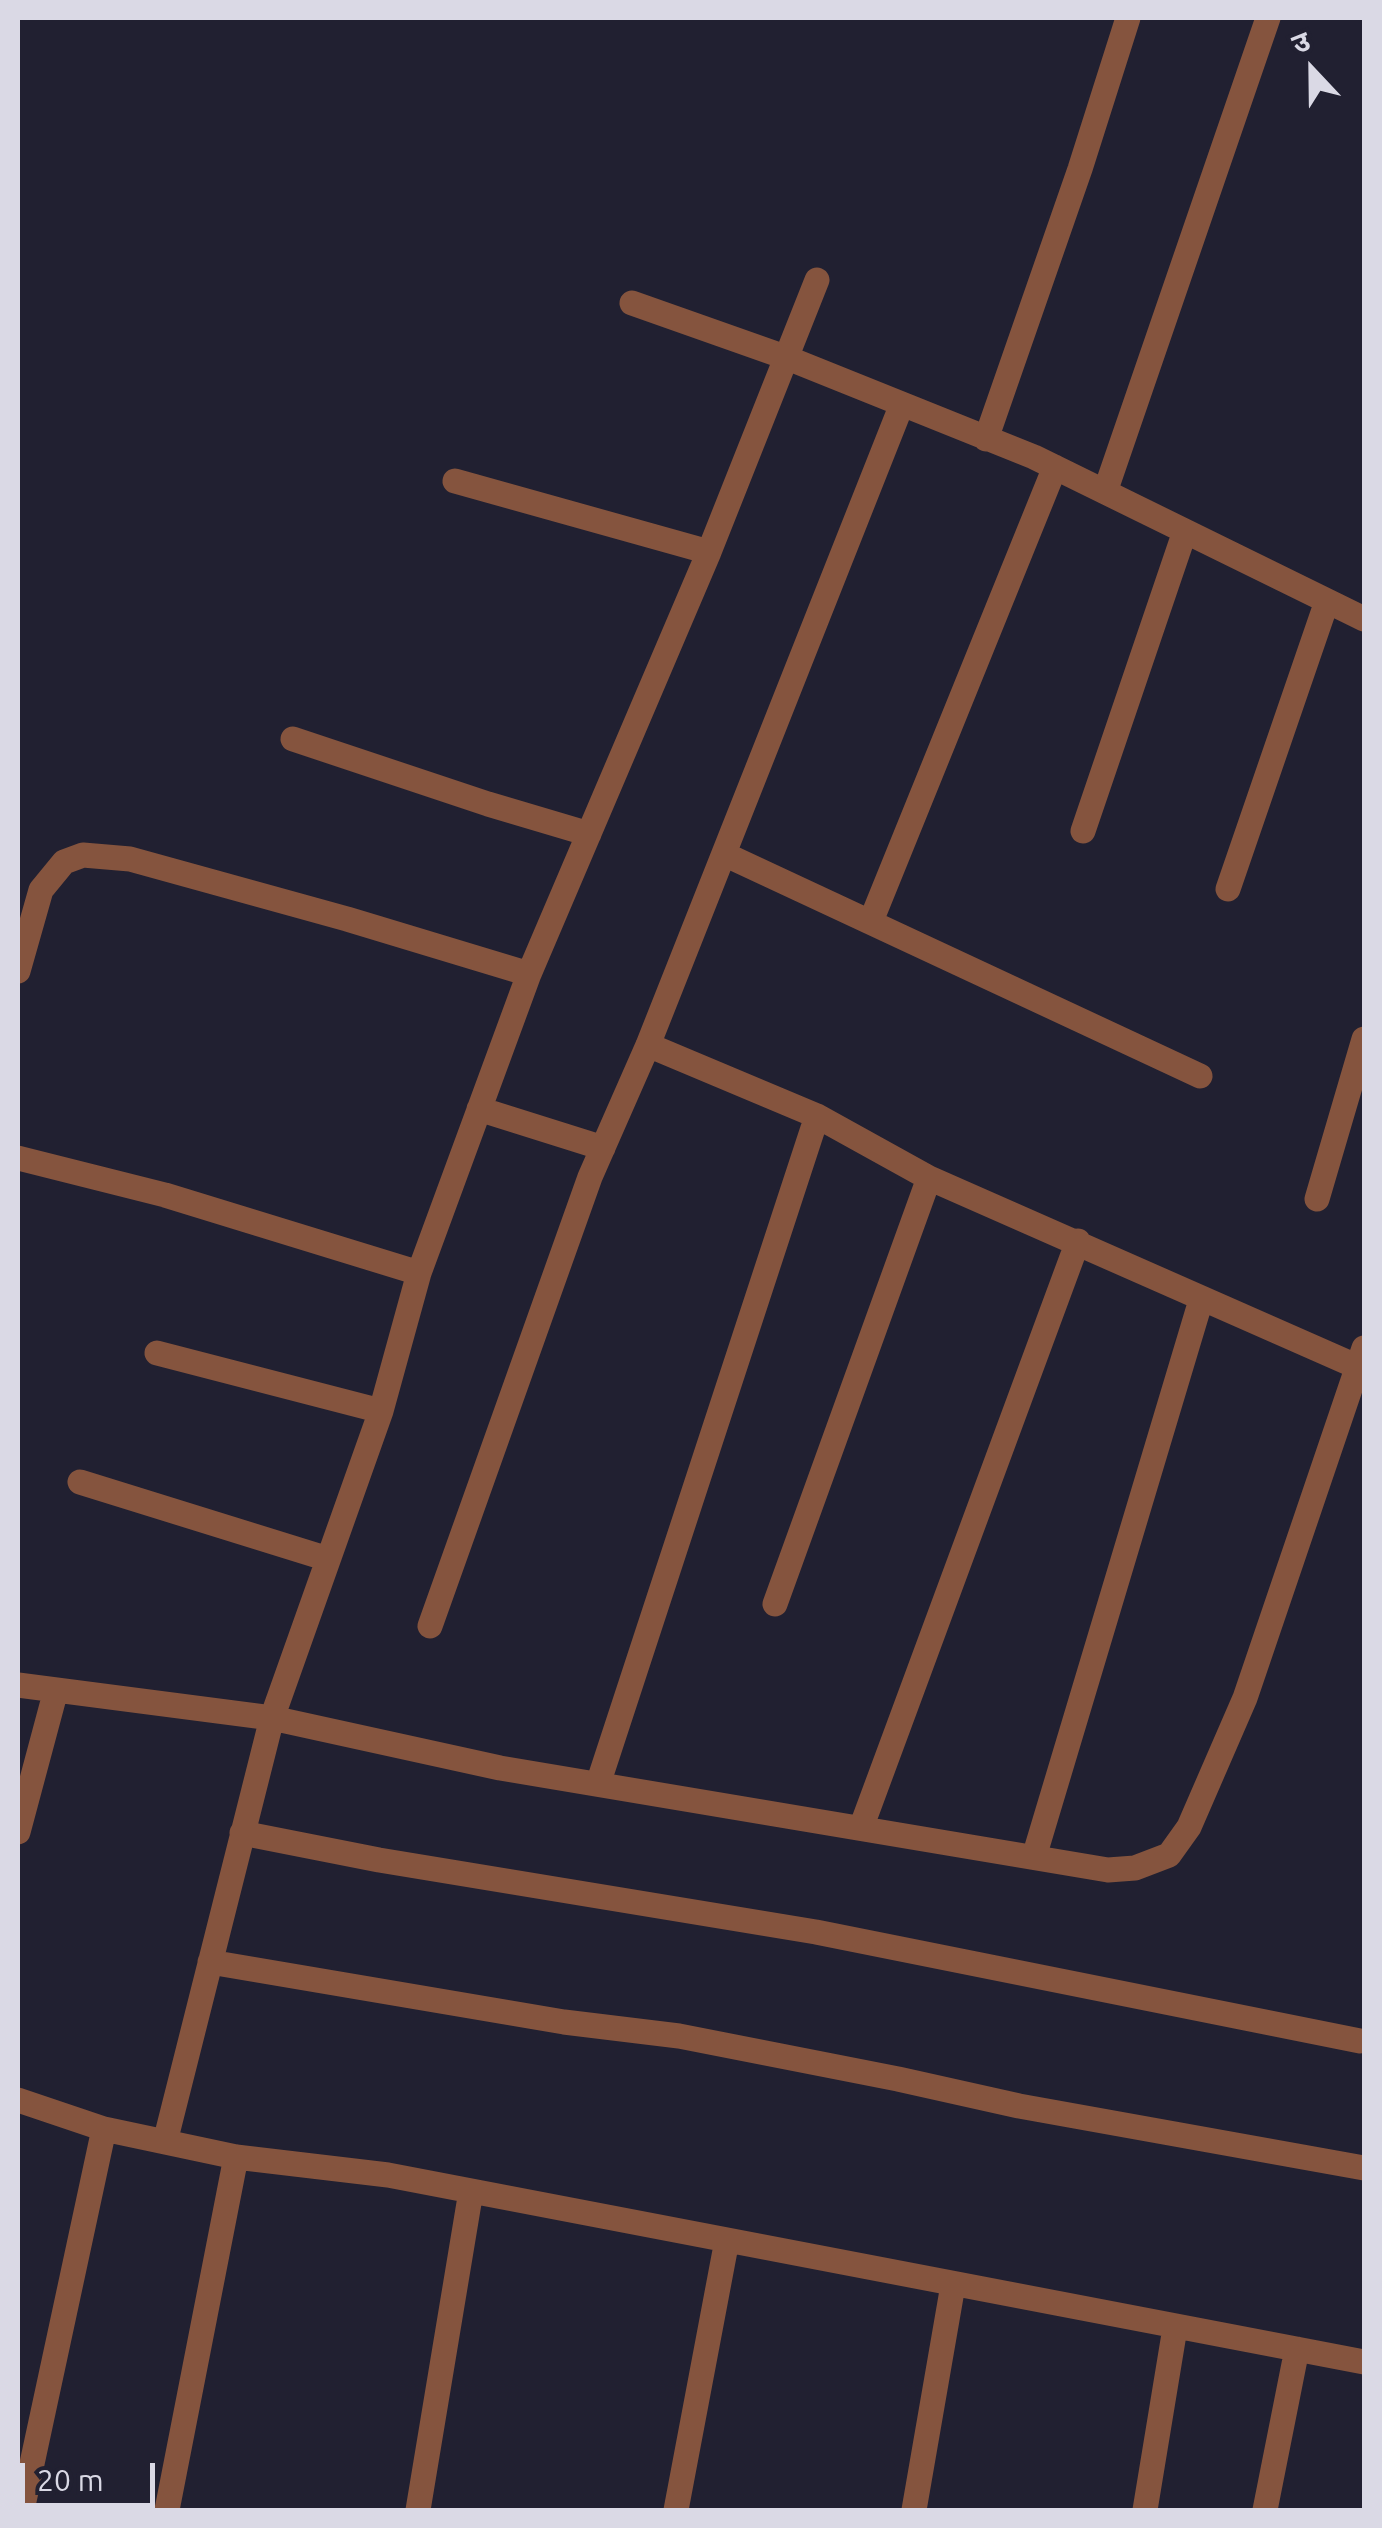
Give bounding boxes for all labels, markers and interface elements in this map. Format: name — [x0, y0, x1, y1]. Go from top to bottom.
north arrow — [1262, 20, 1362, 120]
text: उ — [1287, 24, 1314, 59]
scale bar — [25, 2443, 160, 2505]
text: 20 m — [37, 2463, 104, 2497]

